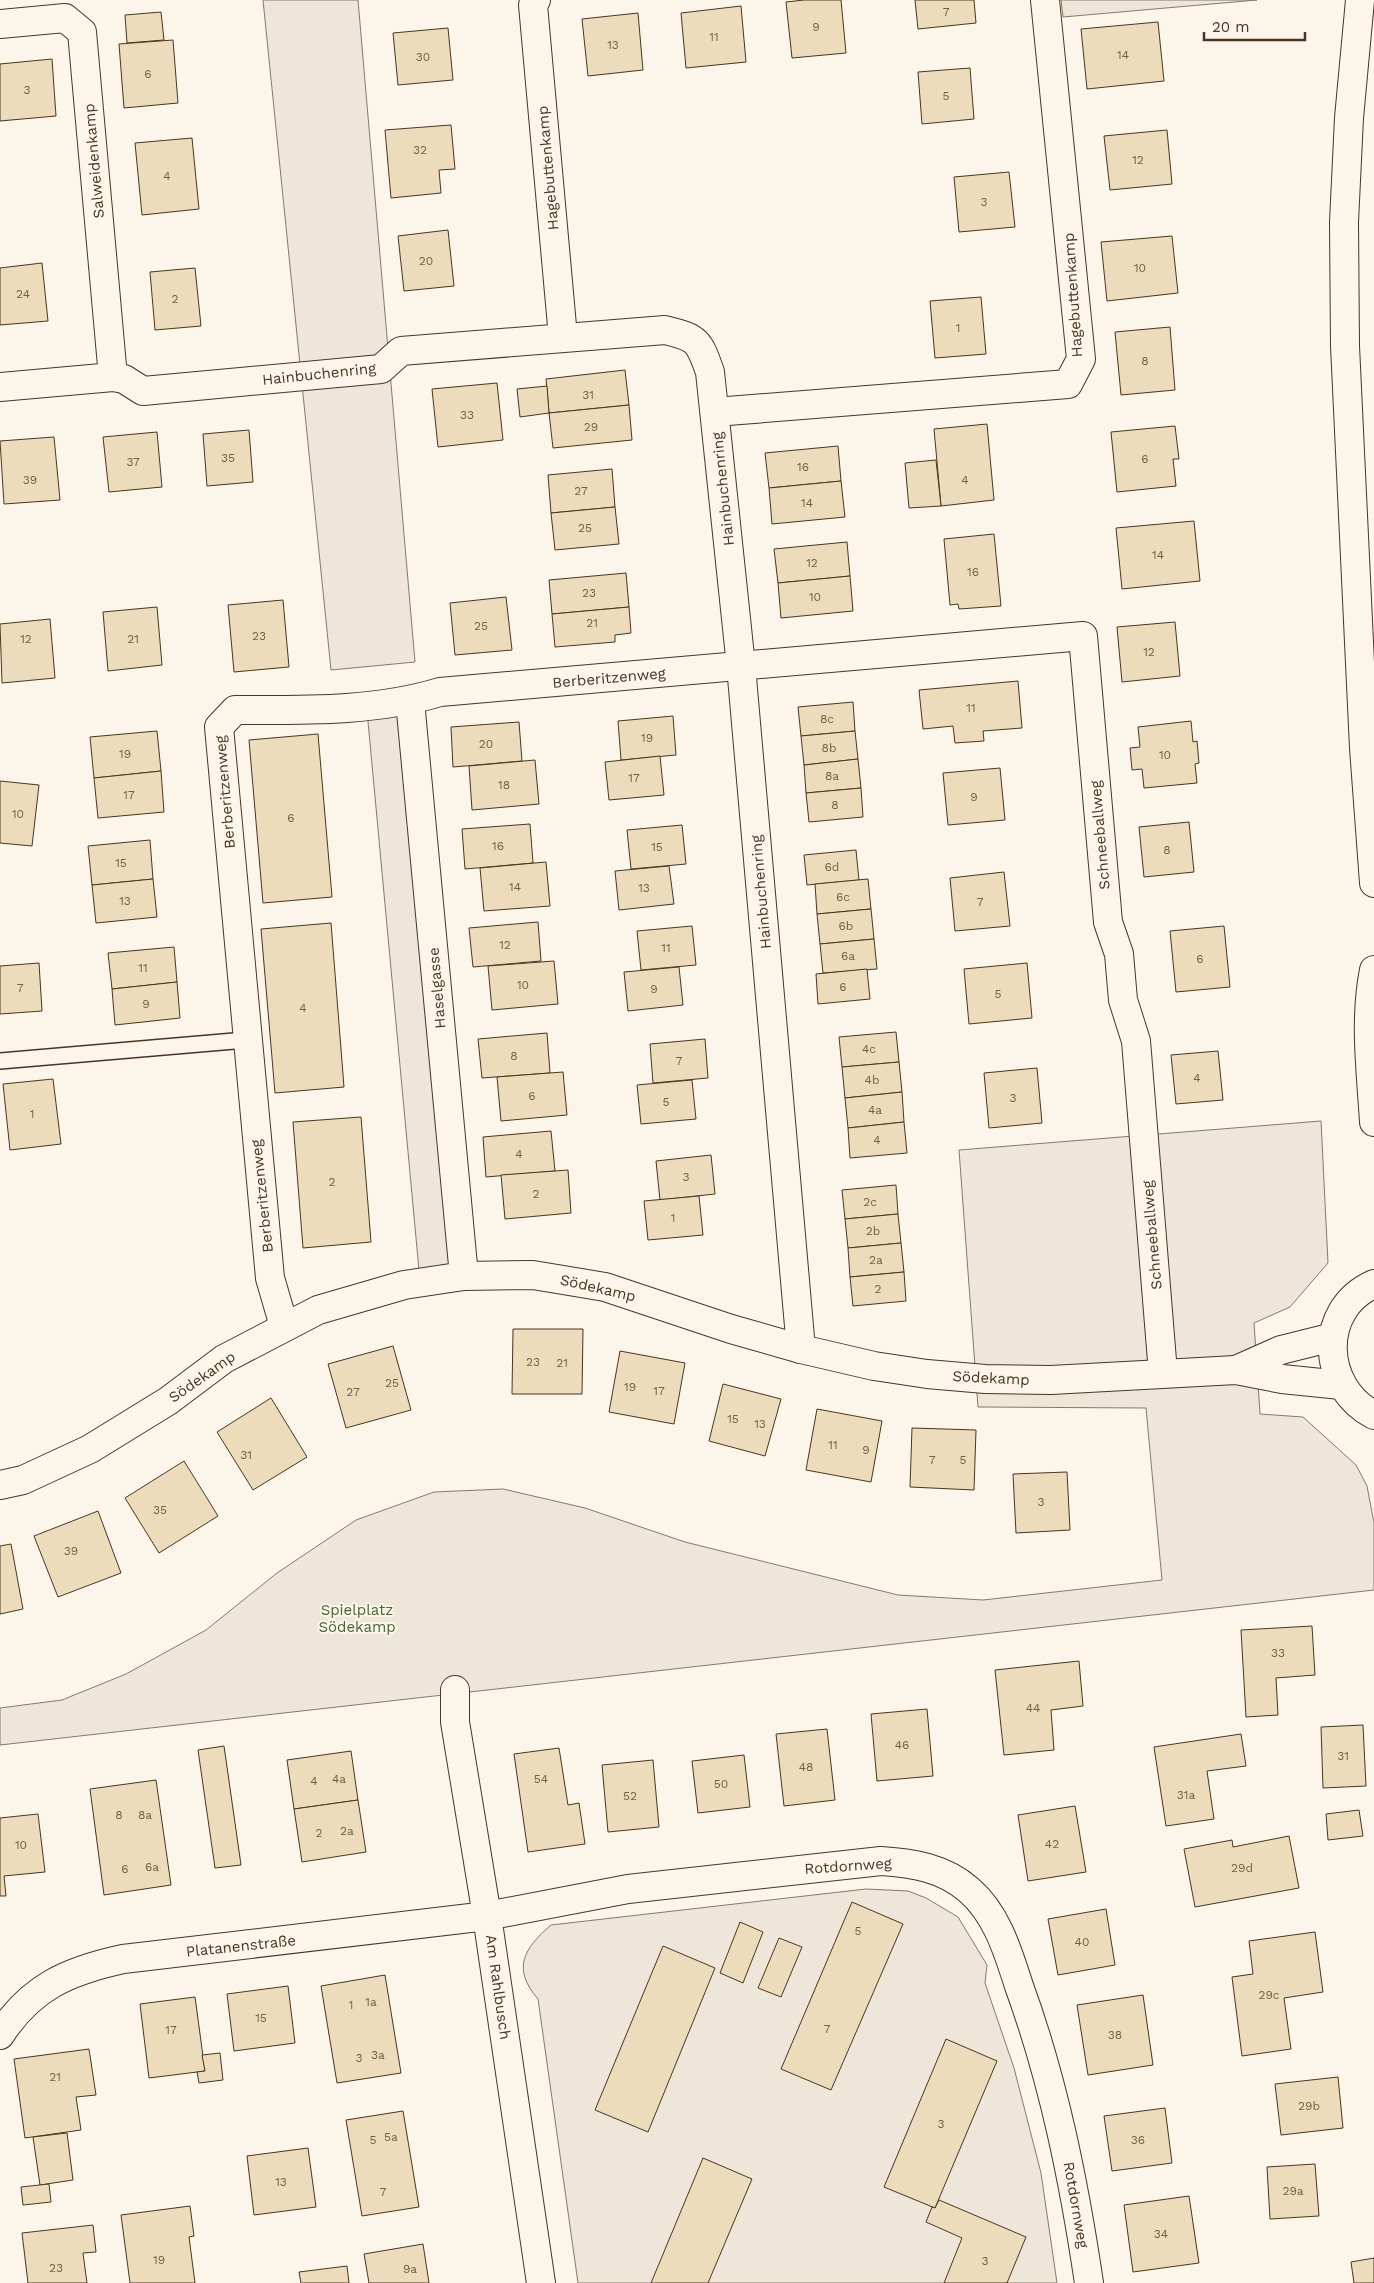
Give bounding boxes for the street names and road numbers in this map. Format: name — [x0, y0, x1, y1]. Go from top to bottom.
street label: Salweidenkamp — [80, 103, 108, 219]
street label: Hagebuttenkamp — [534, 105, 562, 231]
street label: Hagebuttenkamp — [1060, 232, 1086, 358]
street label: Hainbuchenring — [261, 359, 377, 389]
street label: Hainbuchenring — [708, 431, 738, 547]
street label: Berberitzenweg — [552, 664, 666, 692]
street label: Berberitzenweg — [211, 735, 239, 849]
street label: Schneeballweg — [1086, 780, 1114, 890]
street label: Hainbuchenring — [747, 834, 775, 950]
street label: Haselgasse — [424, 947, 450, 1029]
street label: Berberitzenweg — [247, 1139, 277, 1253]
street label: Schneeballweg — [1138, 1180, 1166, 1290]
street label: Södekamp — [558, 1271, 638, 1305]
street label: Södekamp — [165, 1347, 239, 1407]
street label: Södekamp — [952, 1367, 1030, 1389]
street label: Rotdornweg — [804, 1854, 892, 1878]
street label: Platanenstraße — [185, 1931, 297, 1961]
street label: Am Rahlbusch — [482, 1933, 514, 2041]
street label: Rotdornweg — [1060, 2160, 1092, 2250]

